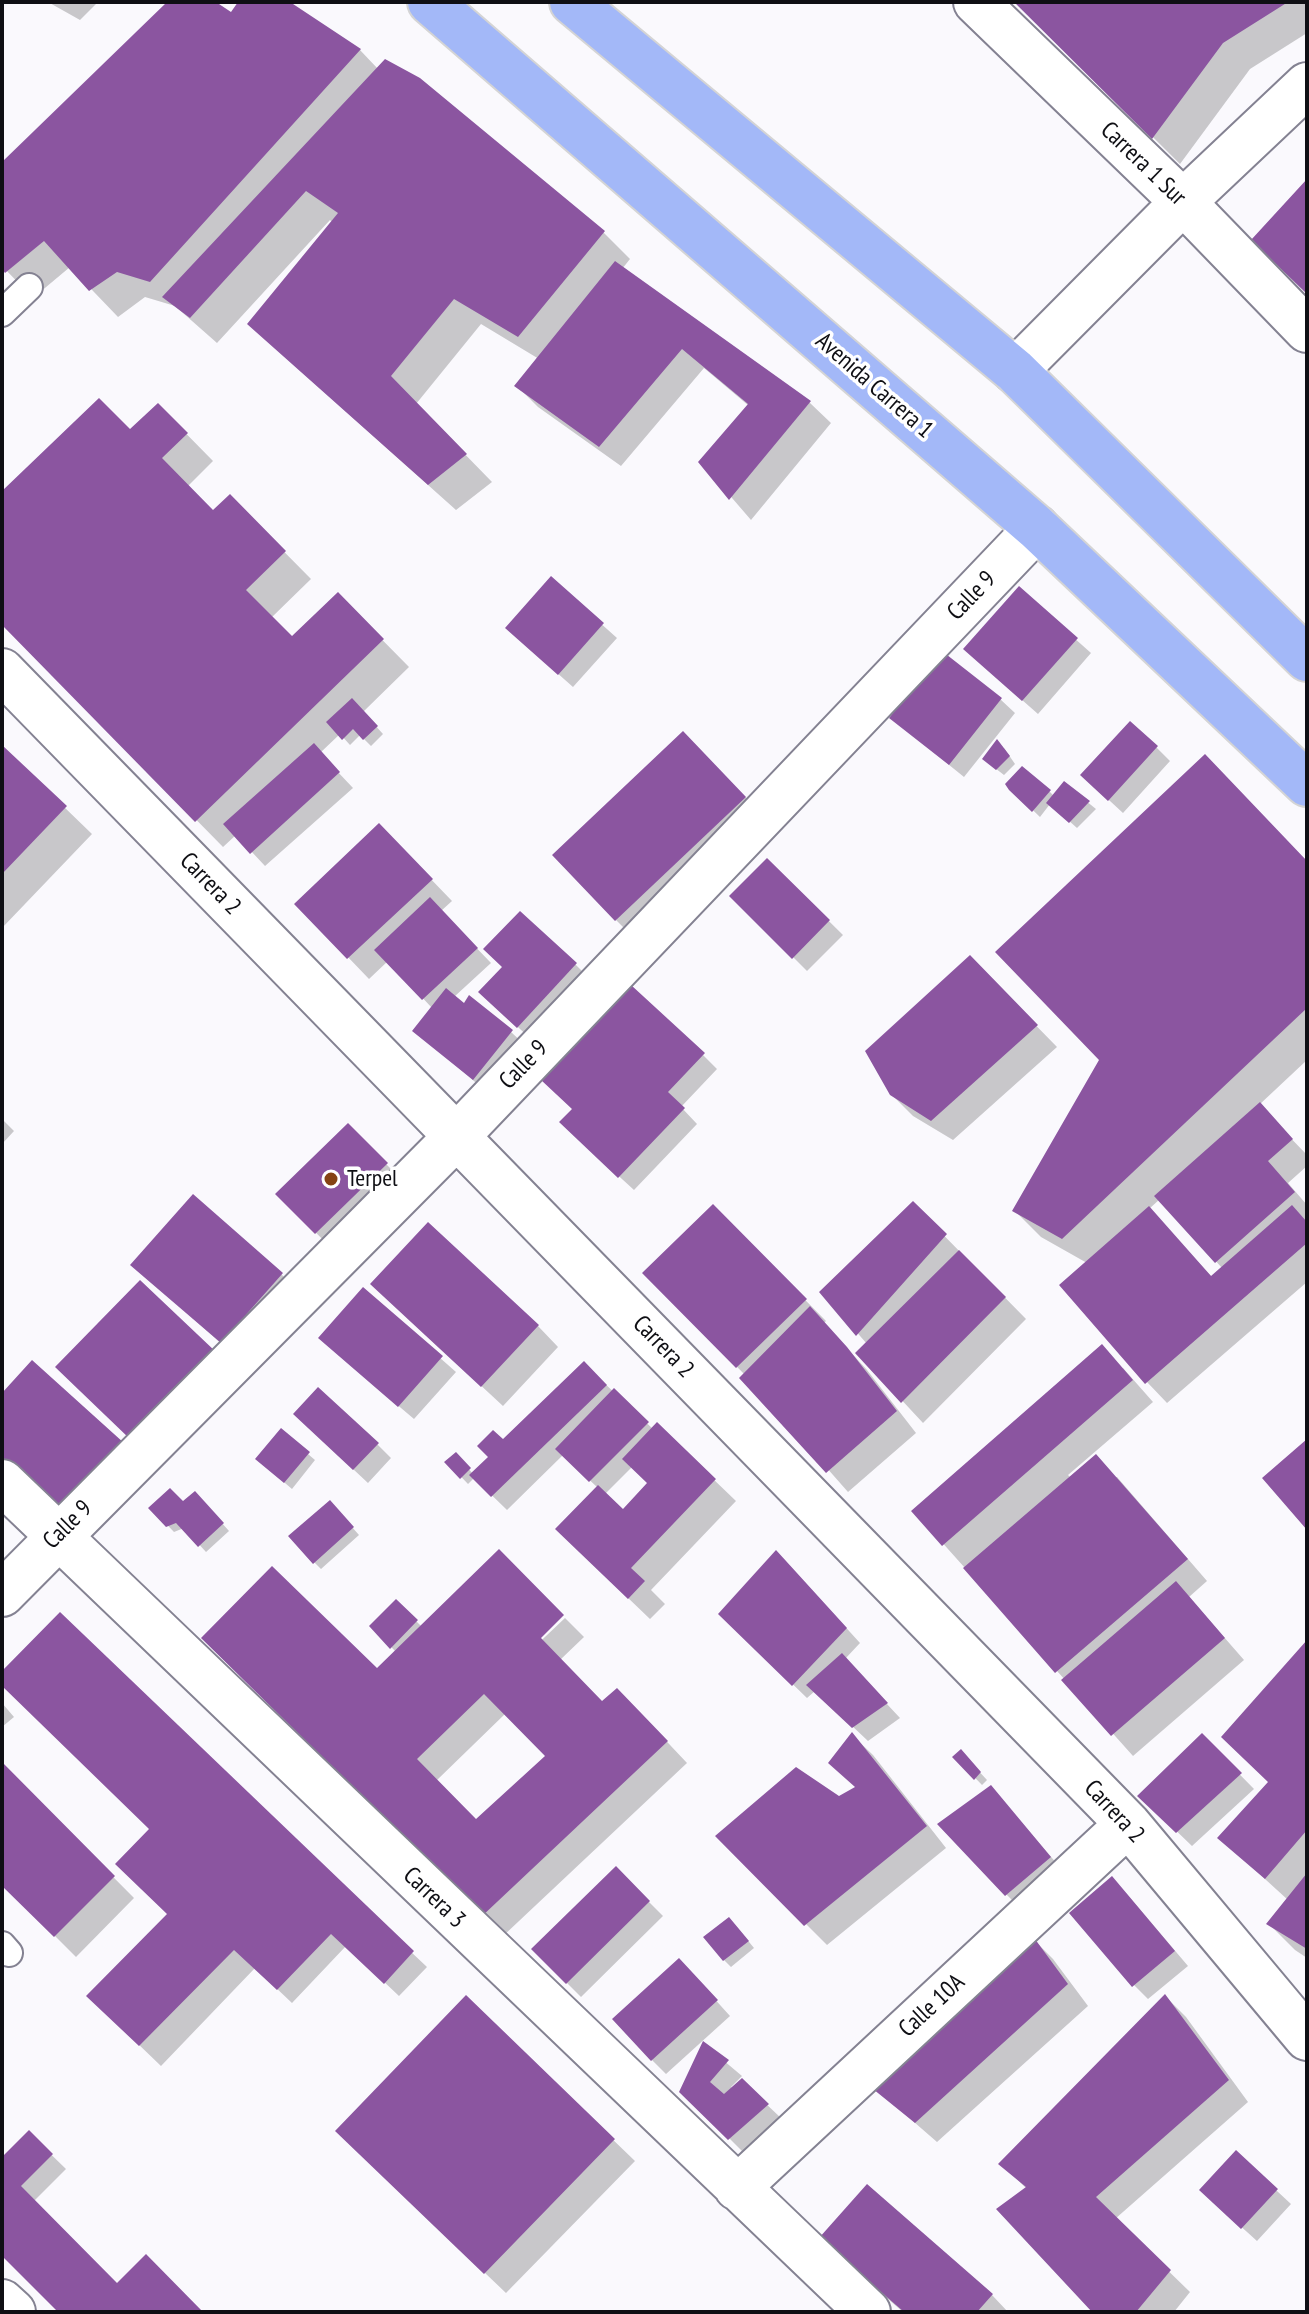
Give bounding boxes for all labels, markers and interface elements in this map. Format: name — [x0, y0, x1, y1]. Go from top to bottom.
street label: Carrera 1 Sur — [1094, 116, 1192, 212]
street label: Avenida Carrera 1 — [809, 327, 939, 445]
street label: Calle 9 — [942, 565, 1002, 627]
street label: Carrera 2 — [173, 847, 247, 921]
street label: Calle 9 — [494, 1034, 554, 1096]
place label: Terpel — [347, 1165, 398, 1193]
marker: Terpel — [322, 1170, 340, 1188]
street label: Carrera 2 — [626, 1310, 700, 1384]
street label: Calle 9 — [38, 1495, 98, 1555]
street label: Carrera 2 — [1078, 1775, 1150, 1849]
street label: Carrera 3 — [397, 1861, 471, 1935]
street label: Calle 10A — [893, 1968, 971, 2044]

